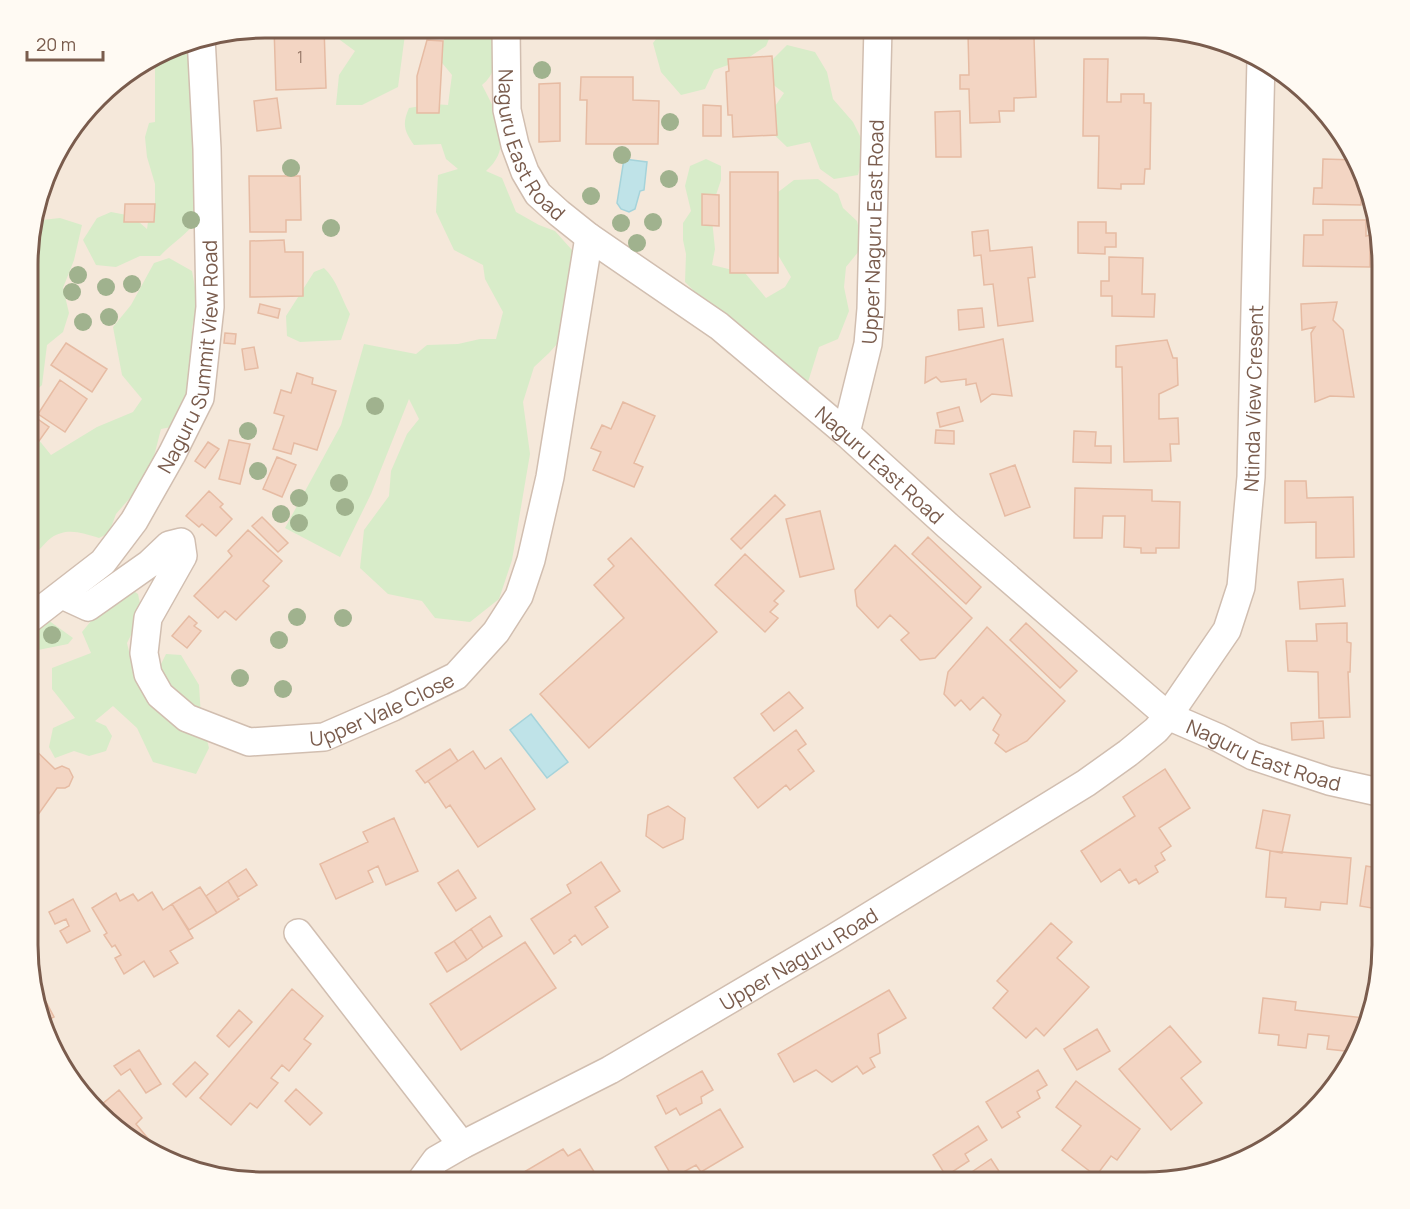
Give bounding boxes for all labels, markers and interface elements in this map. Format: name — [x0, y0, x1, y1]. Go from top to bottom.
scale bar — [27, 24, 104, 62]
text: 20 m — [36, 32, 76, 56]
house number: 1 — [297, 46, 303, 68]
street label: Naguru East Road — [493, 69, 571, 226]
street label: Upper Naguru East Road — [855, 119, 889, 345]
street label: Naguru Summit View Road — [151, 240, 223, 478]
street label: Ntinda View Cresent — [1236, 304, 1269, 493]
street label: Naguru East Road — [810, 400, 950, 530]
street label: Upper Vale Close — [309, 666, 459, 751]
street label: Naguru East Road — [1182, 712, 1343, 797]
street label: Upper Naguru Road — [714, 901, 883, 1016]

